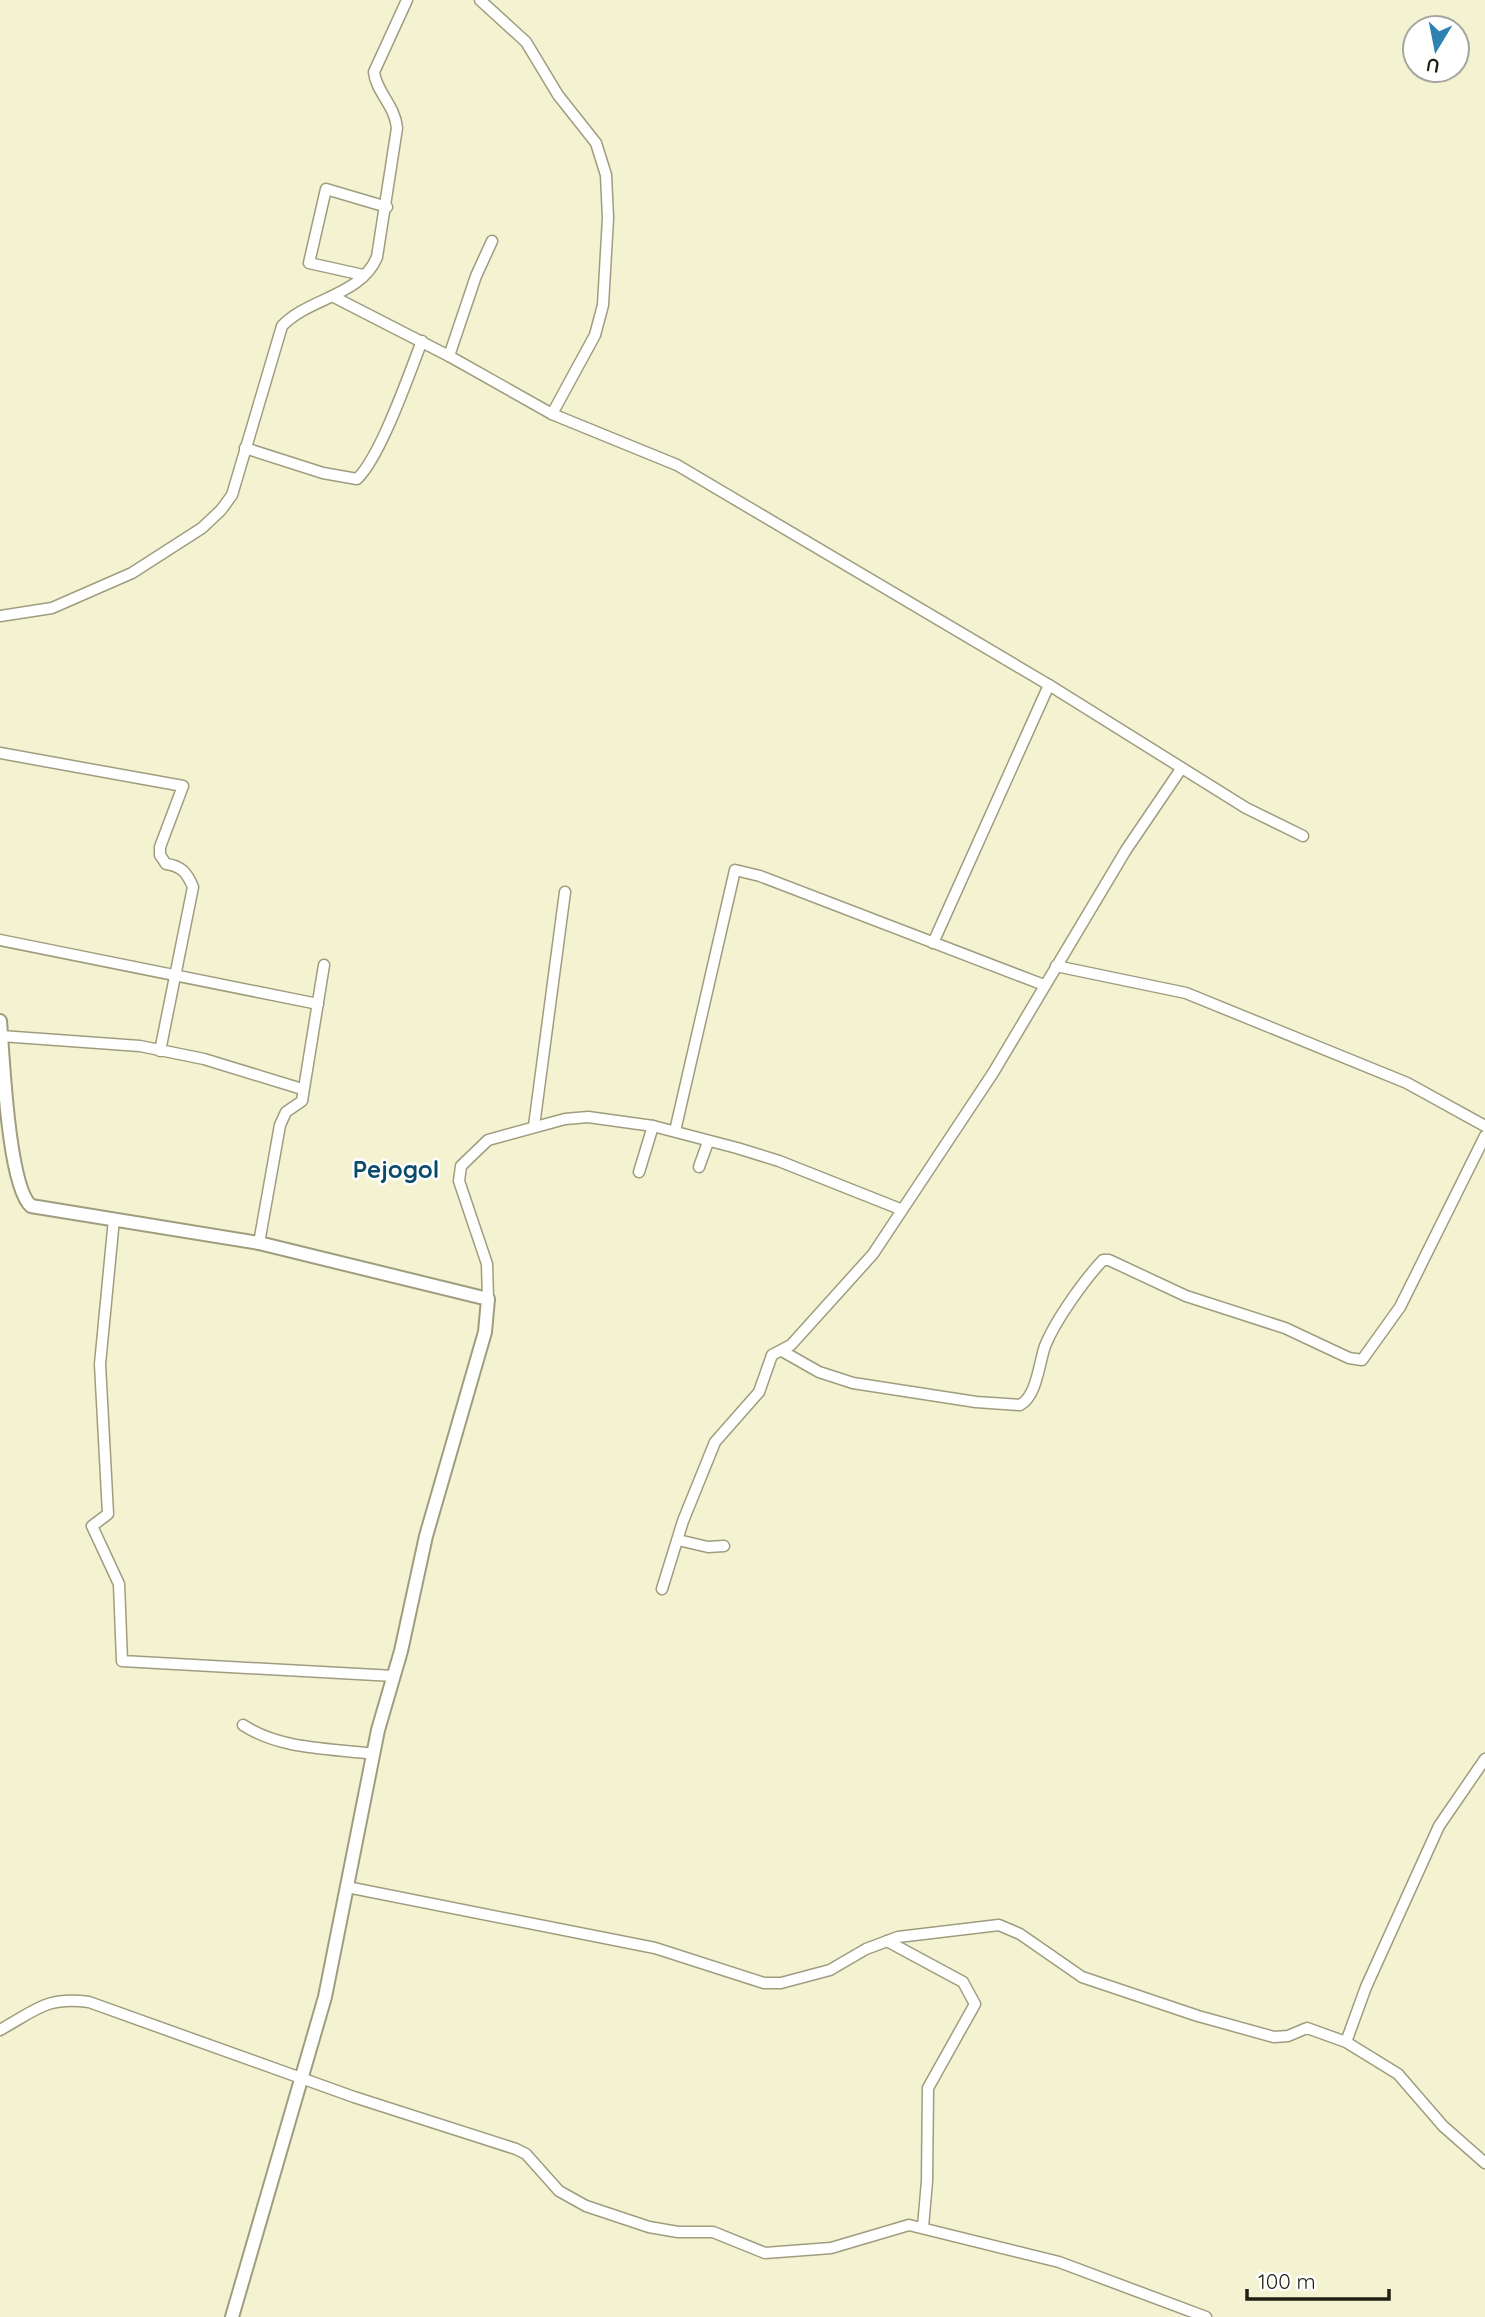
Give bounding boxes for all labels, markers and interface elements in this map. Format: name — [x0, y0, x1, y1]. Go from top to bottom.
north arrow — [1401, 14, 1471, 84]
text: U — [1424, 53, 1442, 79]
district label: Pejogol — [353, 1154, 439, 1184]
scale bar — [1247, 2258, 1389, 2302]
text: 100 m — [1258, 2268, 1316, 2294]

